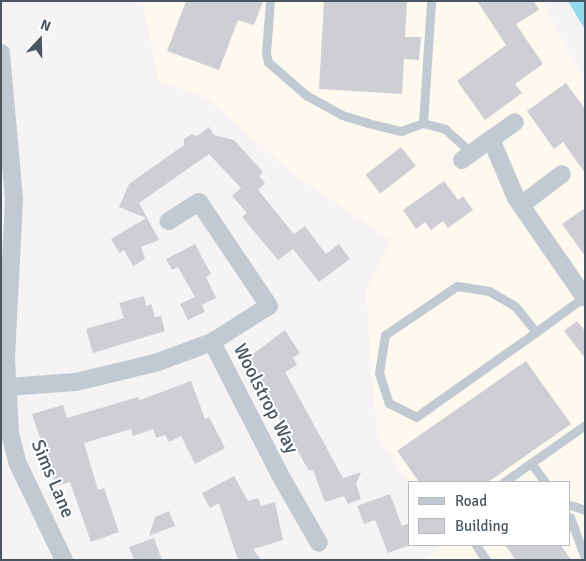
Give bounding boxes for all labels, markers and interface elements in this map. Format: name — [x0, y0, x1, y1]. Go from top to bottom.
north arrow — [15, 15, 65, 65]
text: N — [38, 16, 53, 35]
street label: Woolstrop Way — [228, 340, 302, 458]
street label: Sims Lane — [25, 437, 79, 521]
legend — [408, 481, 571, 546]
text: Road — [455, 492, 487, 510]
text: Building — [455, 517, 509, 535]

